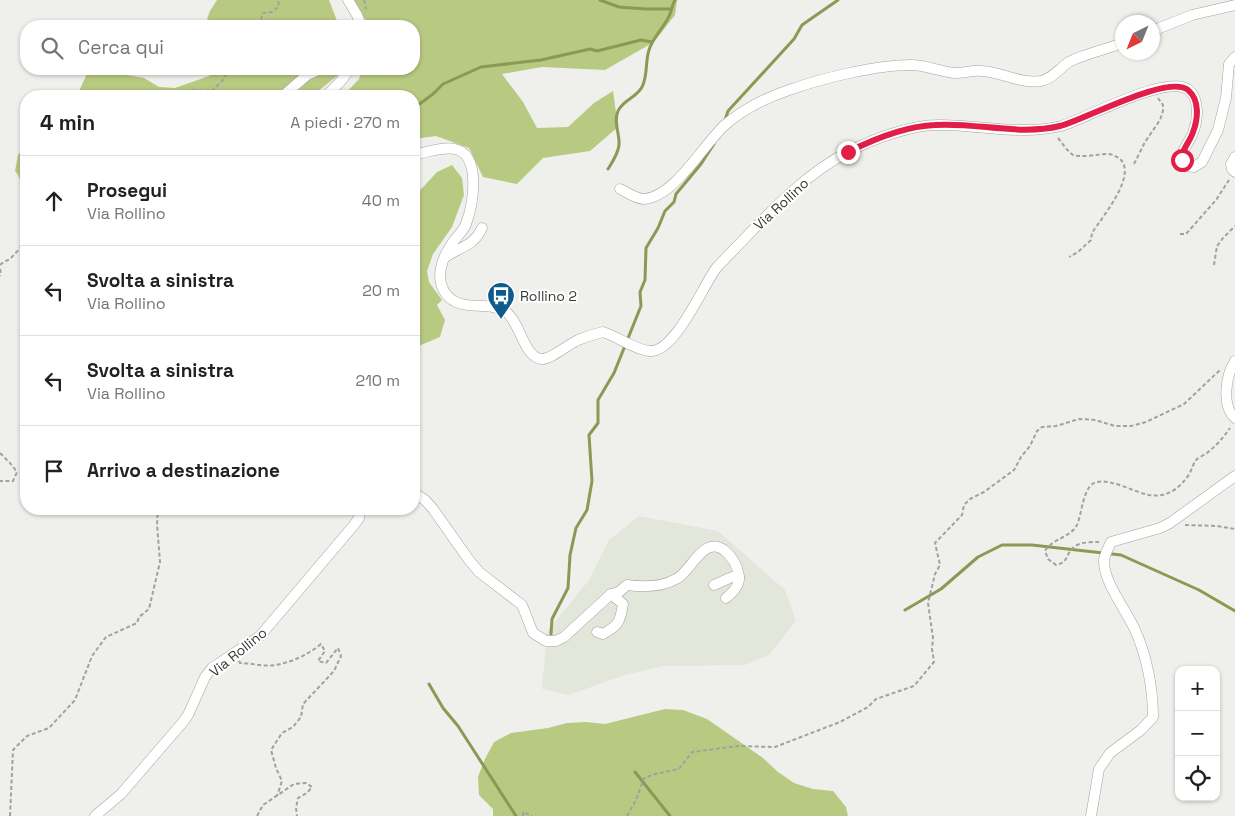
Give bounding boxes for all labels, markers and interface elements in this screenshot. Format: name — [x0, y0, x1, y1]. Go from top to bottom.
north arrow — [1115, 15, 1160, 60]
search box — [20, 20, 420, 75]
icon: search — [38, 34, 66, 62]
text: Cerca qui — [78, 35, 164, 60]
text: 4 min — [40, 109, 95, 136]
text: A piedi · 270 m — [290, 112, 400, 133]
route end — [837, 141, 860, 164]
route start — [1171, 149, 1194, 172]
street label: Via Rollino — [750, 174, 812, 234]
text: Prosegui — [87, 178, 167, 203]
icon: ahead — [40, 187, 68, 215]
text: 40 m — [362, 190, 400, 211]
text: Via Rollino — [87, 203, 166, 224]
text: Svolta a sinistra — [87, 268, 234, 293]
icon: left — [40, 277, 68, 305]
text: 20 m — [362, 280, 400, 301]
bus stop icon: Rollino 2 — [486, 281, 516, 320]
place label: Rollino 2 — [520, 287, 577, 305]
text: Via Rollino — [87, 293, 166, 314]
text: Svolta a sinistra — [87, 358, 234, 383]
icon: left — [40, 367, 68, 395]
text: 210 m — [356, 370, 400, 391]
text: Via Rollino — [87, 383, 166, 404]
icon: arrive — [40, 457, 68, 485]
text: Arrivo a destinazione — [87, 458, 280, 483]
street label: Via Rollino — [206, 623, 270, 681]
map controls — [1175, 666, 1220, 801]
button: + — [1175, 666, 1220, 711]
button: − — [1175, 711, 1220, 756]
button: locate — [1175, 756, 1220, 801]

